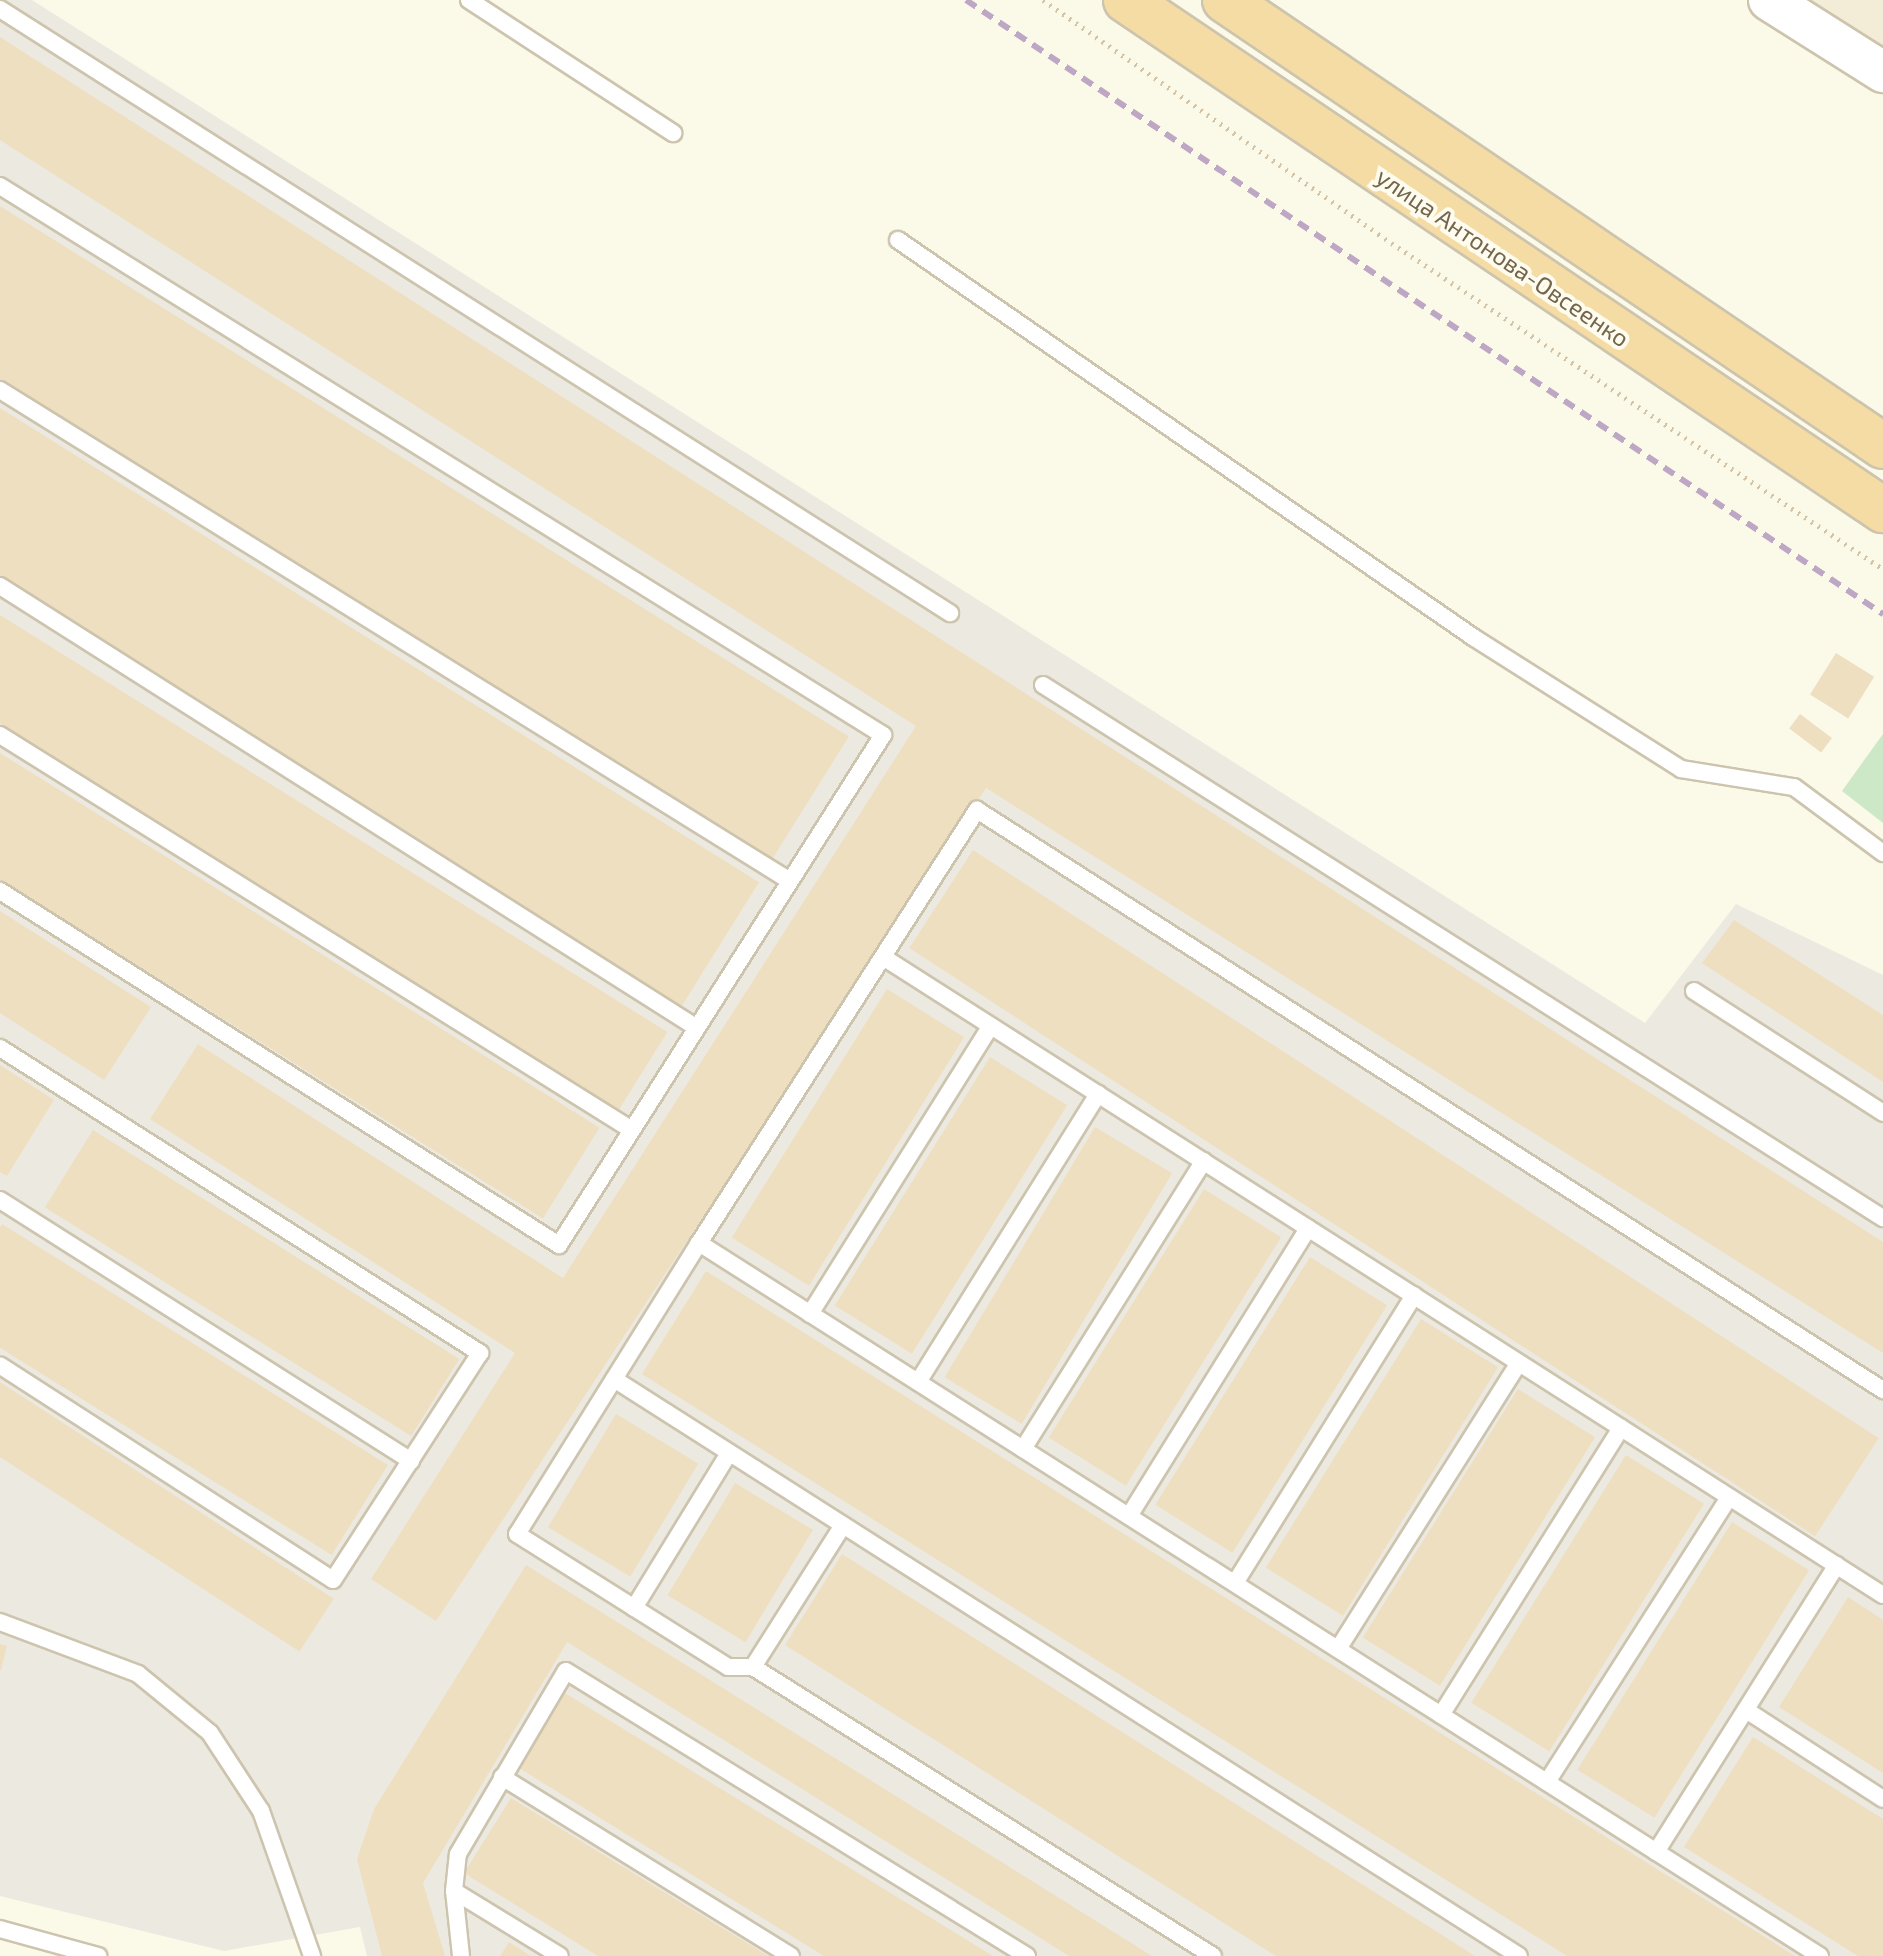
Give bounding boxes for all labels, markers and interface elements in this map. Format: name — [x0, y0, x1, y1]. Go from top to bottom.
street label: улица Антонова-Овсеенко — [1371, 162, 1635, 352]

